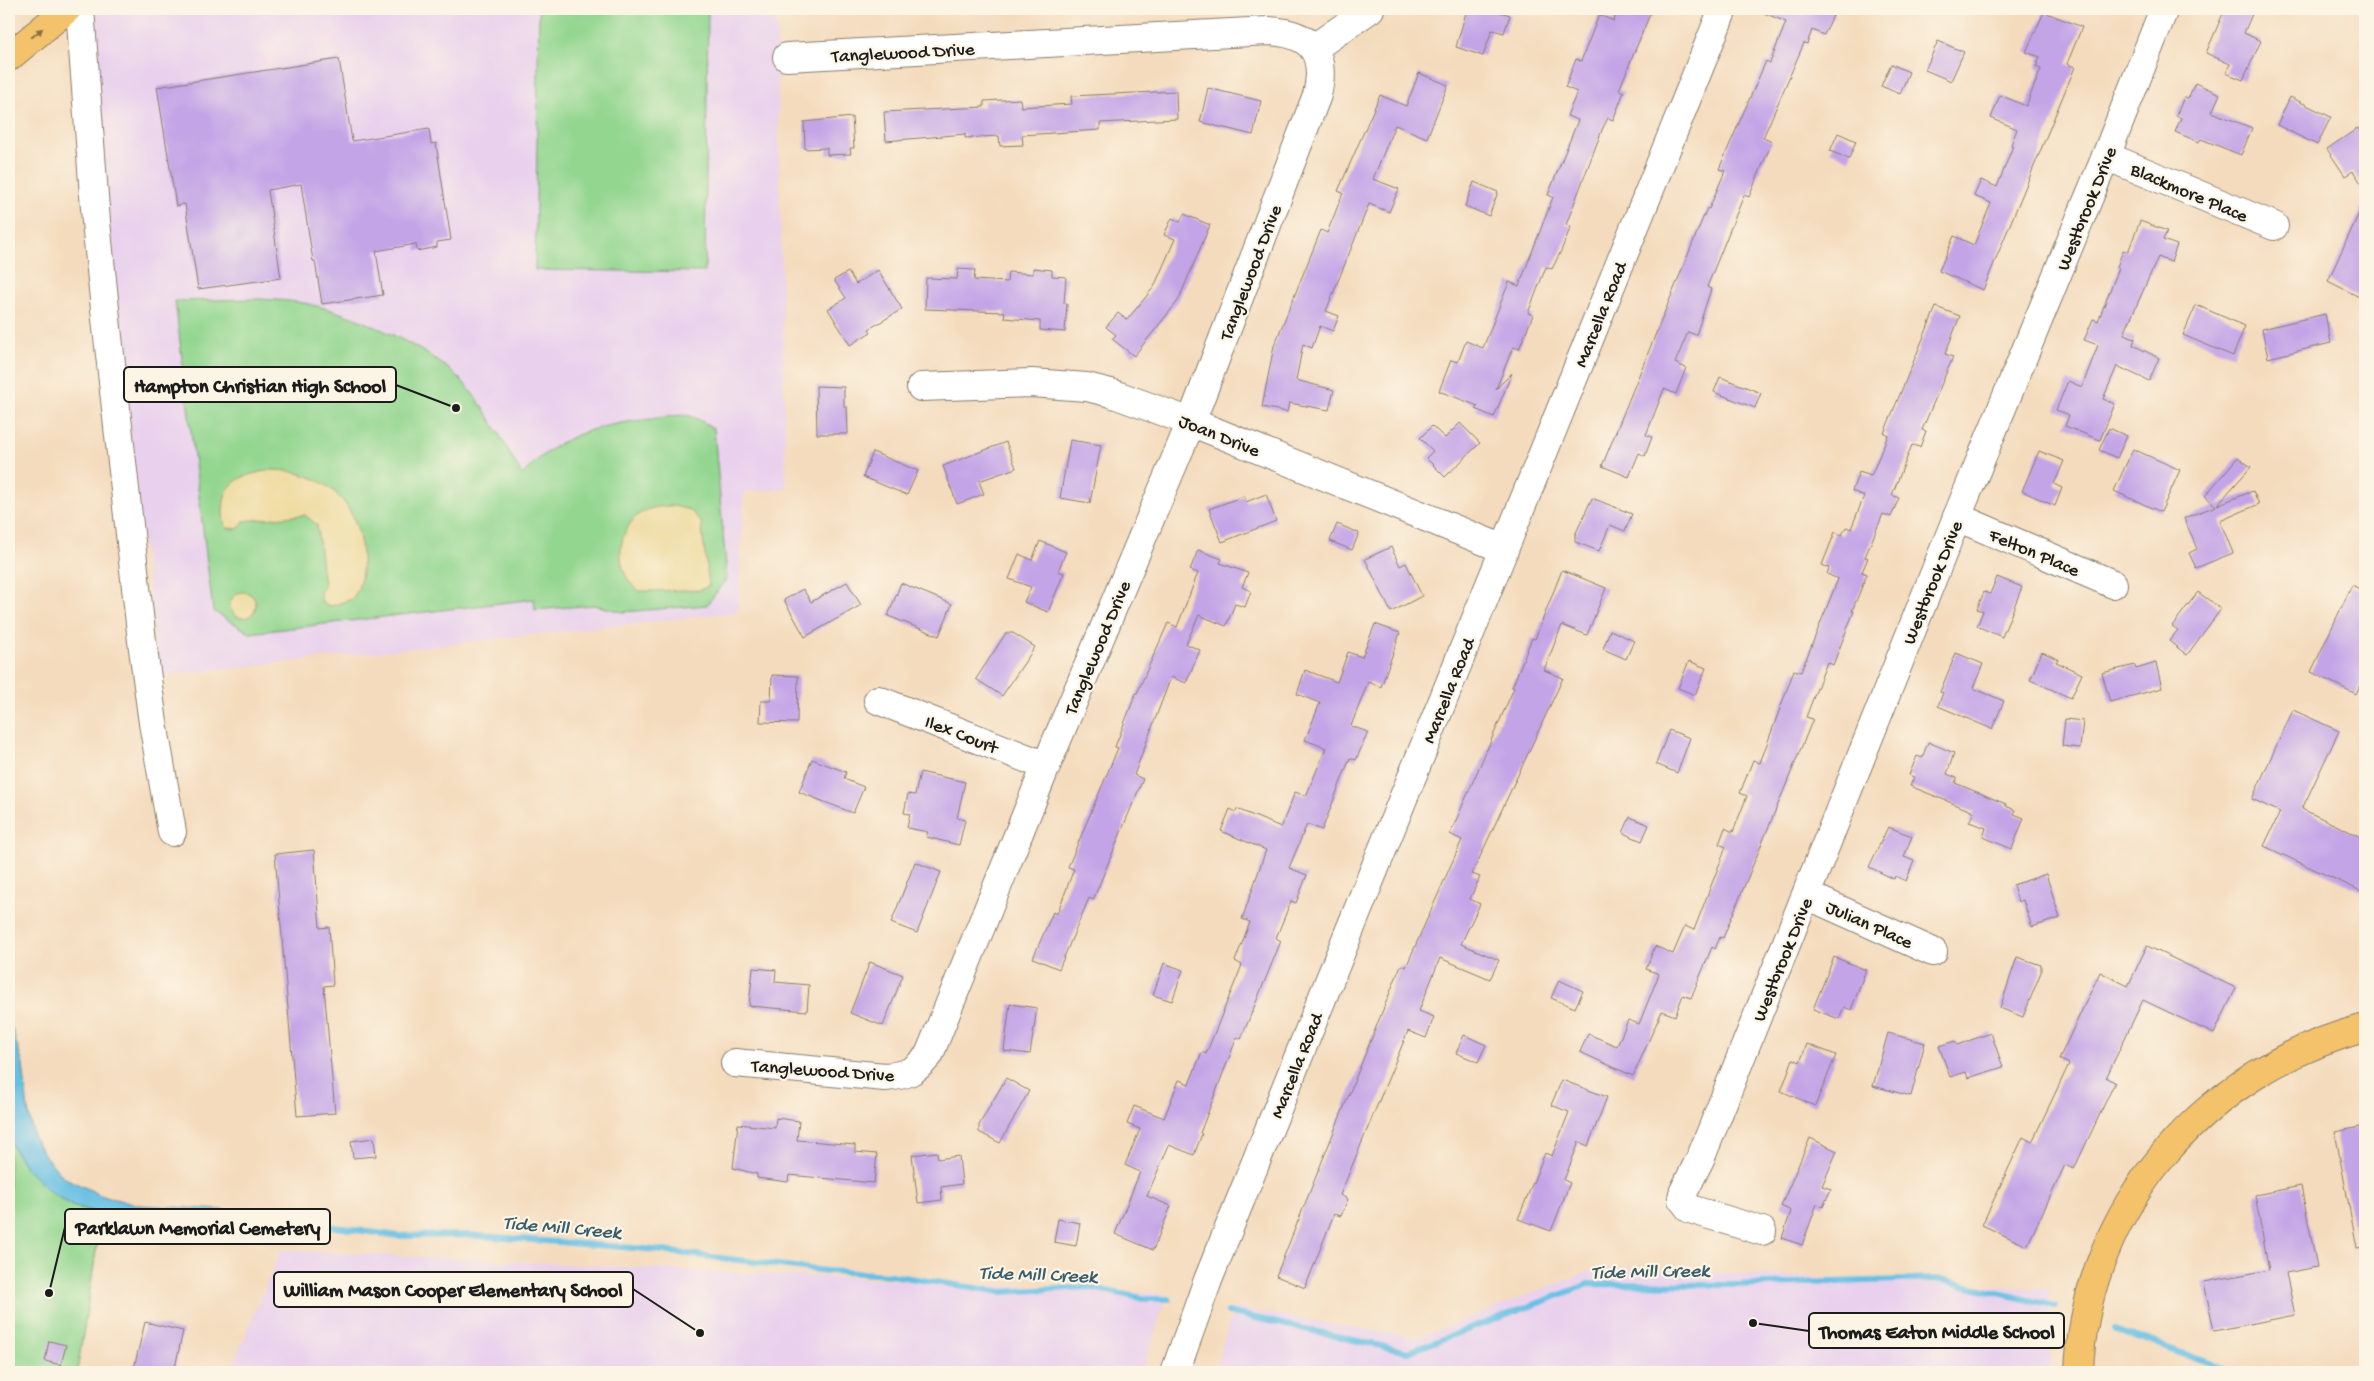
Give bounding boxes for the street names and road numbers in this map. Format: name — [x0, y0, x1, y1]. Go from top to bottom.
street label: Tanglewood Drive — [830, 39, 975, 70]
street label: Westbrook Drive — [2053, 144, 2124, 275]
street label: Blackmore Place — [2126, 159, 2251, 229]
street label: Tanglewood Drive — [1216, 202, 1289, 345]
street label: Marcella Road — [1571, 258, 1635, 371]
street label: Joan Drive — [1175, 411, 1263, 464]
street label: Westbrook Drive — [1899, 518, 1970, 649]
street label: Felton Place — [1984, 524, 2083, 584]
street label: Tanglewood Drive — [1060, 578, 1138, 720]
street label: Marcella Road — [1419, 634, 1483, 747]
street label: Ilex Court — [921, 712, 1003, 762]
street label: Westbrook Drive — [1749, 895, 1820, 1026]
street label: Julian Place — [1821, 897, 1916, 956]
street label: Marcella Road — [1267, 1009, 1331, 1122]
street label: Tanglewood Drive — [750, 1056, 895, 1089]

